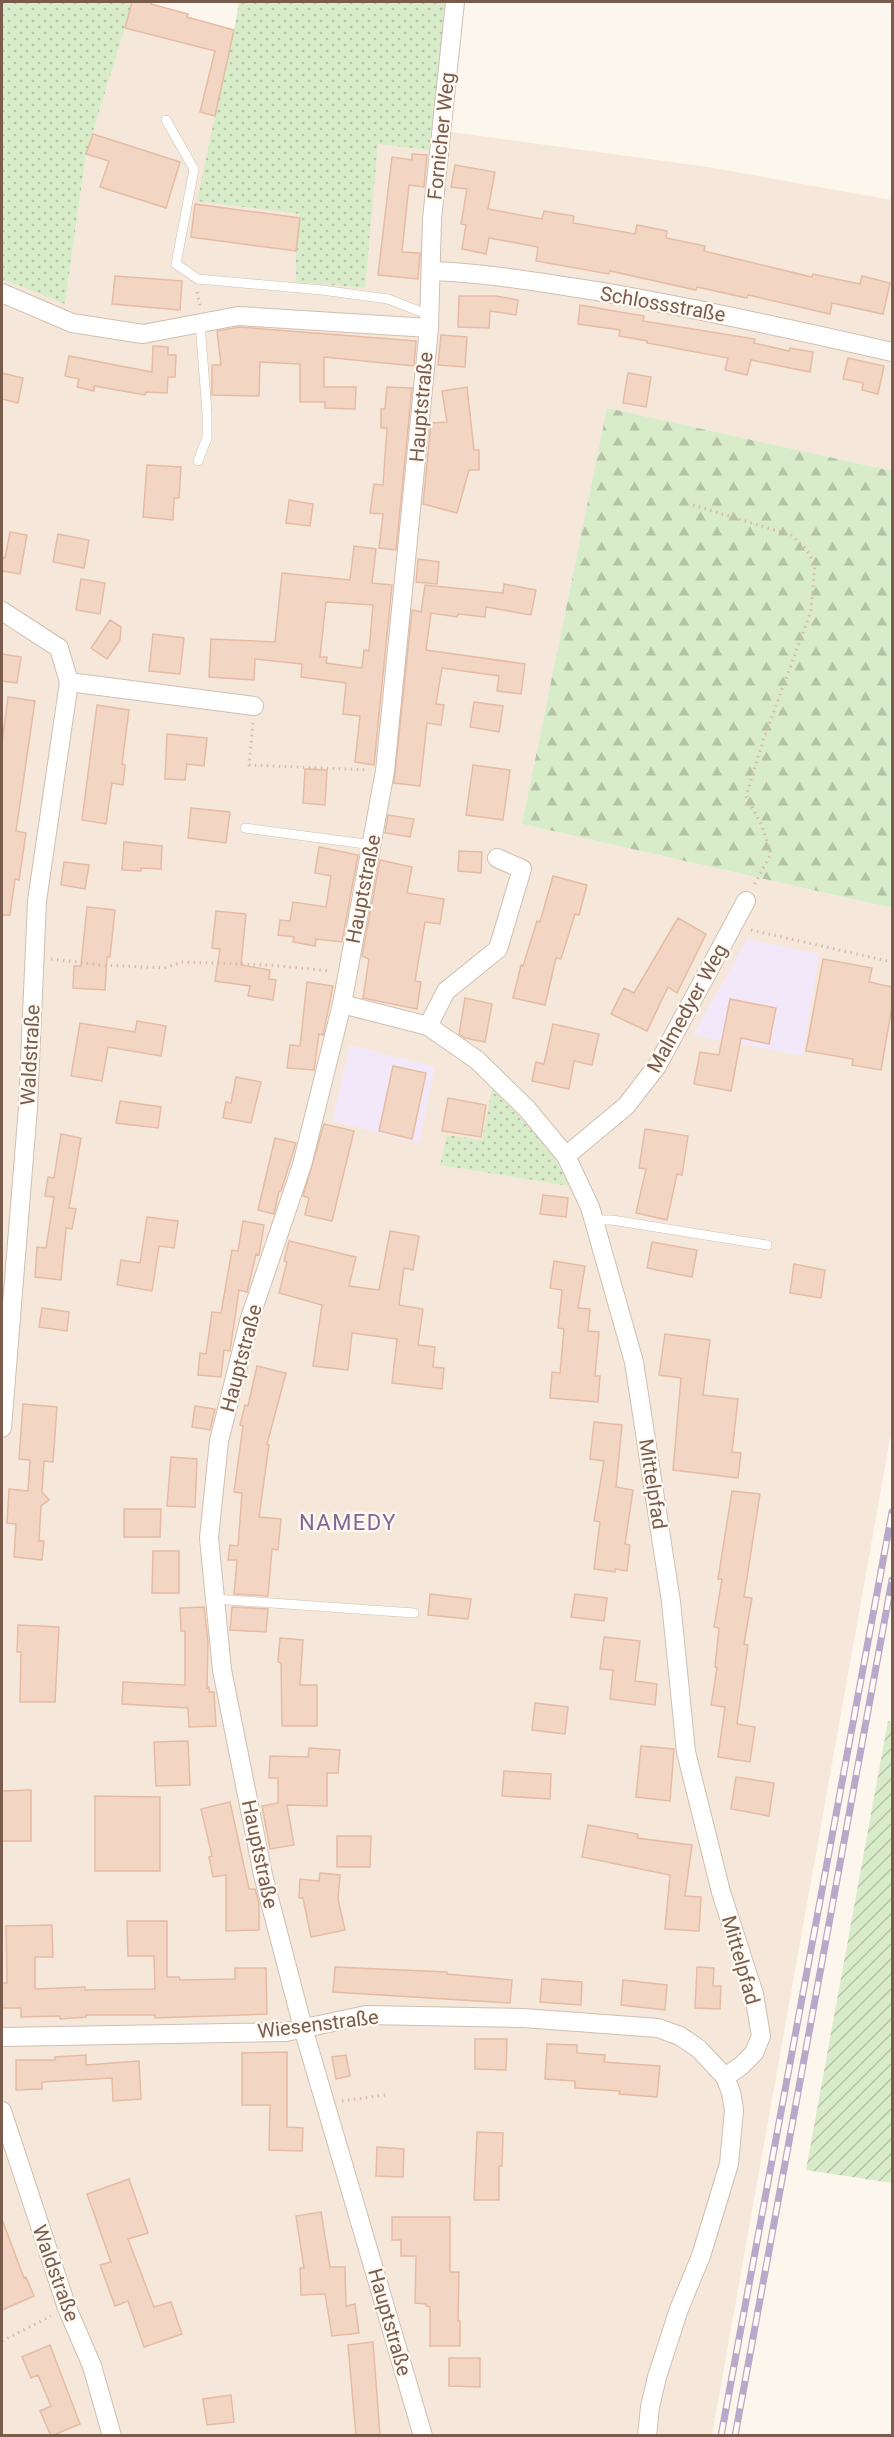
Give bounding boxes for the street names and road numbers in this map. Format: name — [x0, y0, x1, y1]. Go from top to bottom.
street label: Fornicher Weg — [422, 71, 460, 201]
street label: Schlossstraße — [598, 281, 728, 327]
street label: Hauptstraße — [404, 351, 438, 463]
street label: Hauptstraße — [341, 832, 385, 946]
street label: Malmedyer Weg — [642, 939, 732, 1077]
street label: Waldstraße — [15, 1004, 45, 1106]
street label: Hauptstraße — [215, 1301, 267, 1415]
street label: Mittelpfad — [634, 1437, 672, 1531]
street label: Hauptstraße — [237, 1797, 283, 1911]
street label: Mittelpfad — [717, 1913, 765, 2007]
street label: Wiesenstraße — [256, 2005, 380, 2043]
street label: Waldstraße — [27, 2221, 85, 2325]
street label: Hauptstraße — [363, 2266, 417, 2378]

